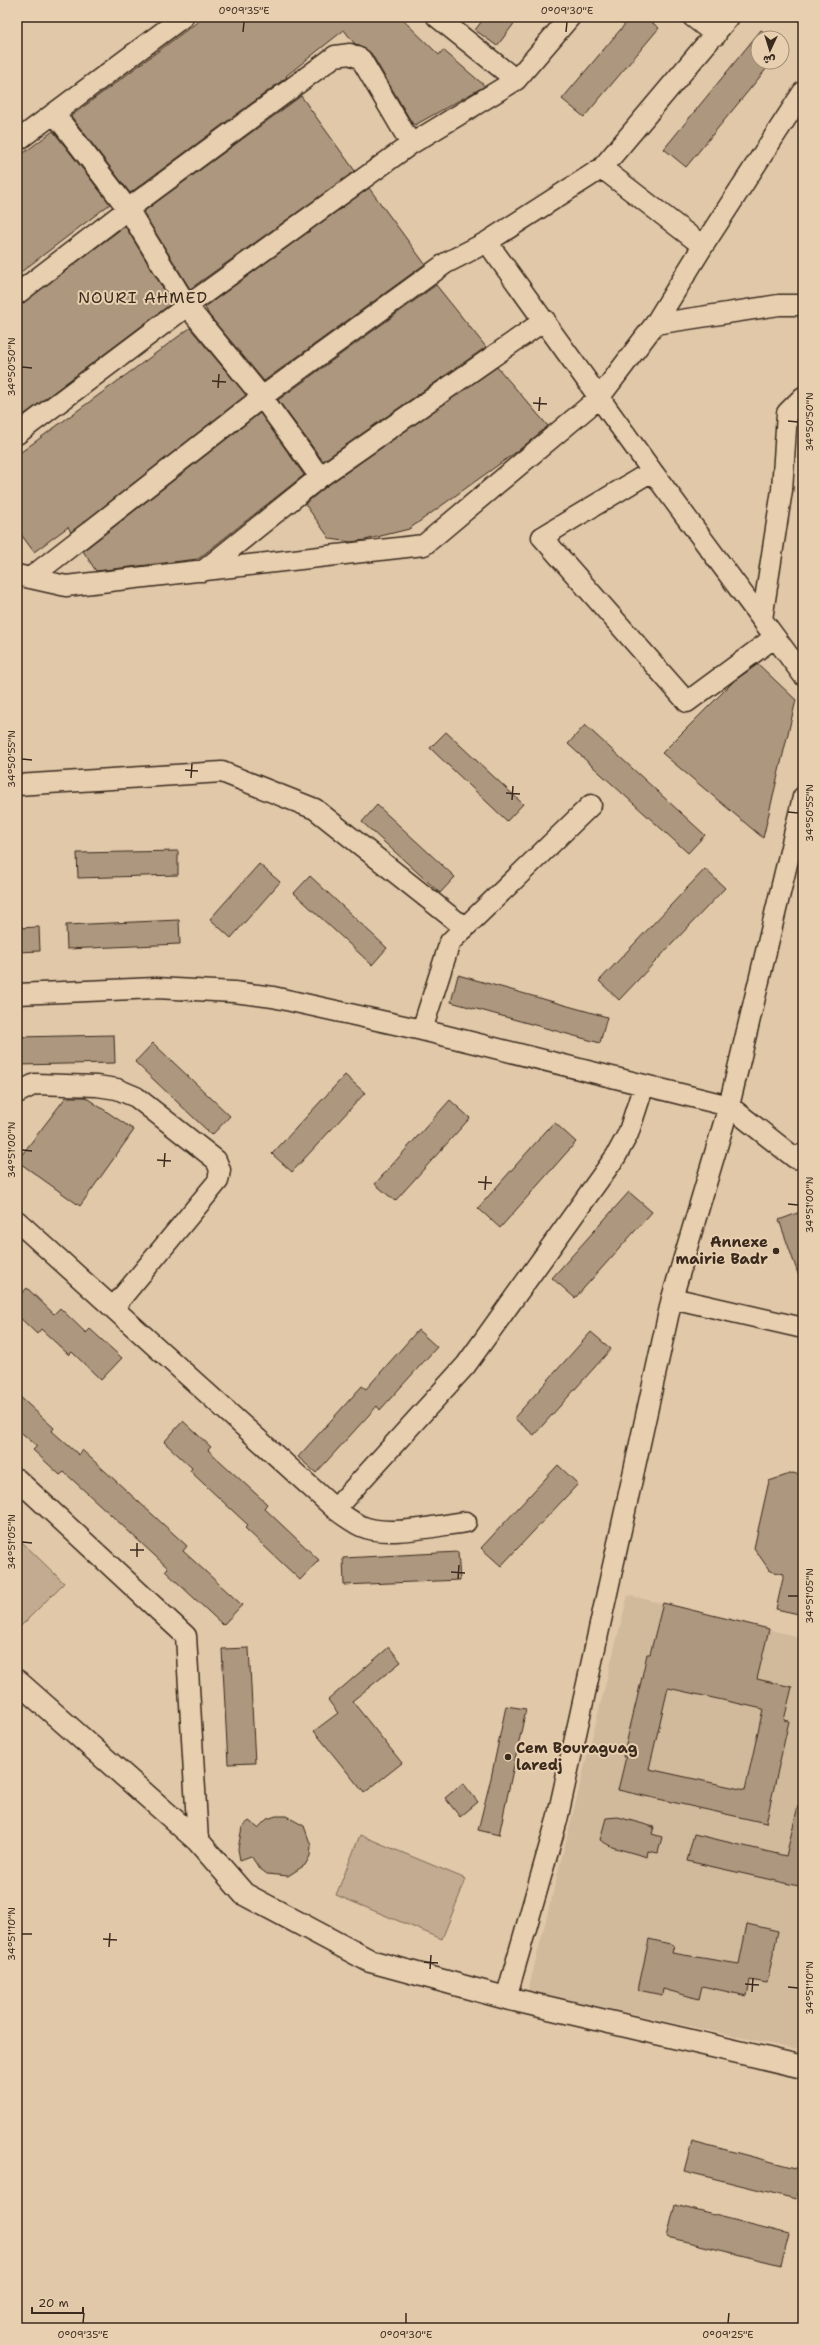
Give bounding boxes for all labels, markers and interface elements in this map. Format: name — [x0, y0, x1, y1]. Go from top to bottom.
text: 0°09'35"E — [218, 4, 270, 17]
text: 0°09'30"E — [541, 4, 593, 17]
north arrow — [750, 30, 790, 70]
text: ش — [763, 52, 776, 67]
district label: NOURI AHMED — [78, 287, 208, 308]
text: 34°50'50"N — [5, 337, 18, 397]
text: 34°50'50"N — [803, 392, 816, 452]
text: 34°50'55"N — [5, 730, 18, 788]
text: 34°50'55"N — [803, 784, 816, 842]
text: 34°51'00"N — [5, 1122, 18, 1178]
text: 34°51'00"N — [803, 1177, 816, 1233]
place label: Annexe mairie Badr — [675, 1232, 768, 1269]
marker: Annexe mairie Badr — [771, 1246, 781, 1256]
text: 34°51'05"N — [5, 1514, 18, 1570]
text: 34°51'05"N — [803, 1568, 816, 1624]
place label: Cem Bouraguag laredj — [516, 1738, 638, 1775]
marker: Cem Bouraguag laredj — [503, 1752, 513, 1762]
text: 34°51'10"N — [5, 1907, 18, 1961]
text: 34°51'10"N — [803, 1961, 816, 2015]
scale bar — [32, 2289, 83, 2315]
text: 20 m — [38, 2295, 69, 2311]
text: 0°09'35"E — [57, 2328, 109, 2341]
text: 0°09'30"E — [380, 2328, 432, 2341]
text: 0°09'25"E — [702, 2328, 754, 2341]

